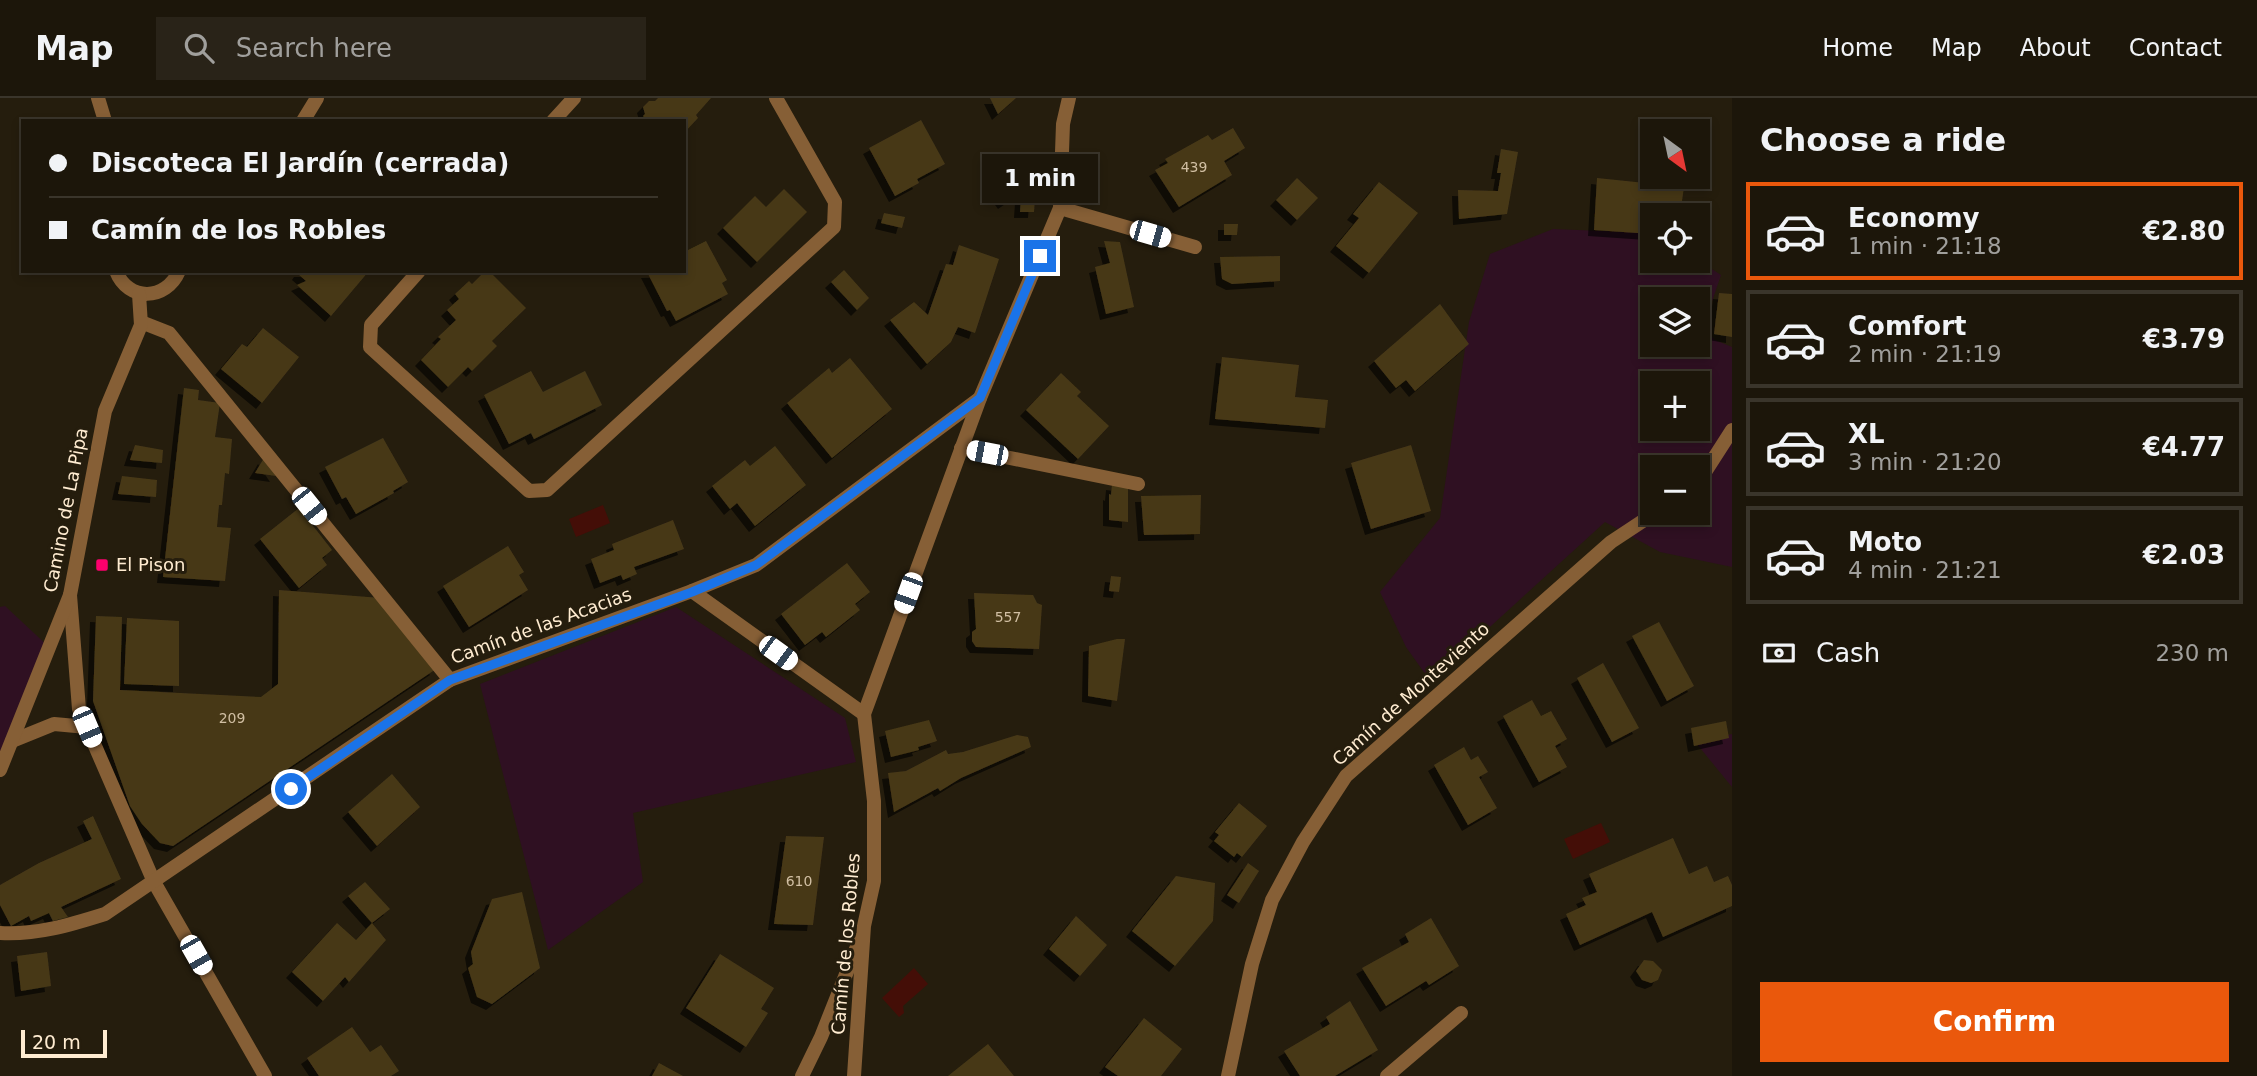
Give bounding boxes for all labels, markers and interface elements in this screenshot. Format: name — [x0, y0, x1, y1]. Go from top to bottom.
search box — [156, 17, 646, 80]
text: Map — [35, 29, 114, 68]
icon: search — [180, 29, 218, 67]
text: Search here — [236, 33, 392, 63]
text: Home — [1822, 34, 1893, 62]
text: Map — [1931, 34, 1982, 62]
text: About — [2020, 34, 2091, 62]
text: Contact — [2129, 34, 2222, 62]
north arrow — [1640, 119, 1710, 189]
map controls — [1640, 119, 1710, 525]
text: Choose a ride — [1760, 121, 2006, 159]
text: Discoteca El Jardín (cerrada) — [91, 148, 509, 178]
callout: 1 min — [982, 155, 1098, 204]
house number: 439 — [1181, 159, 1207, 175]
text: 1 min — [1004, 165, 1076, 191]
icon: car — [1764, 200, 1827, 263]
button: locate — [1640, 203, 1710, 273]
text: Economy — [1848, 203, 1979, 233]
text: Camín de los Robles — [91, 215, 386, 245]
text: €2.80 — [2143, 216, 2225, 246]
car — [1127, 218, 1174, 250]
text: 1 min · 21:18 — [1848, 233, 2002, 259]
route end — [1024, 240, 1056, 272]
button: layers — [1640, 287, 1710, 357]
icon: car — [1764, 308, 1827, 371]
text: Comfort — [1848, 311, 1966, 341]
text: €3.79 — [2143, 324, 2225, 354]
text: 2 min · 21:19 — [1848, 341, 2002, 367]
button: + — [1640, 371, 1710, 441]
icon: car — [1764, 416, 1827, 479]
text: XL — [1848, 419, 1885, 449]
street label: Camino de La Pipa — [39, 426, 92, 594]
text: €4.77 — [2143, 432, 2225, 462]
car — [965, 439, 1010, 467]
text: 3 min · 21:20 — [1848, 449, 2002, 475]
button: − — [1640, 455, 1710, 525]
car — [288, 483, 331, 529]
icon: car — [1764, 524, 1827, 587]
text: Moto — [1848, 527, 1922, 557]
text: €2.03 — [2143, 540, 2225, 570]
place label: El Pison — [116, 554, 185, 575]
marker: El Pison — [94, 557, 110, 573]
text: 4 min · 21:21 — [1848, 557, 2002, 583]
car — [891, 570, 926, 616]
street label: Camín de las Acacias — [448, 583, 634, 668]
house number: 557 — [995, 609, 1021, 625]
street label: Camín de Monteviento — [1328, 618, 1493, 770]
car — [755, 632, 802, 674]
icon: cash — [1760, 634, 1798, 672]
text: Cash — [1816, 638, 1880, 668]
text: 230 m — [2155, 640, 2229, 666]
car — [70, 704, 105, 750]
house number: 209 — [219, 710, 245, 726]
route start — [275, 773, 307, 805]
street label: Camín de los Robles — [827, 852, 864, 1036]
house number: 610 — [786, 873, 812, 889]
car — [177, 932, 216, 978]
button: Confirm — [1760, 982, 2229, 1062]
scale bar — [21, 1027, 107, 1059]
text: 20 m — [32, 1031, 81, 1053]

